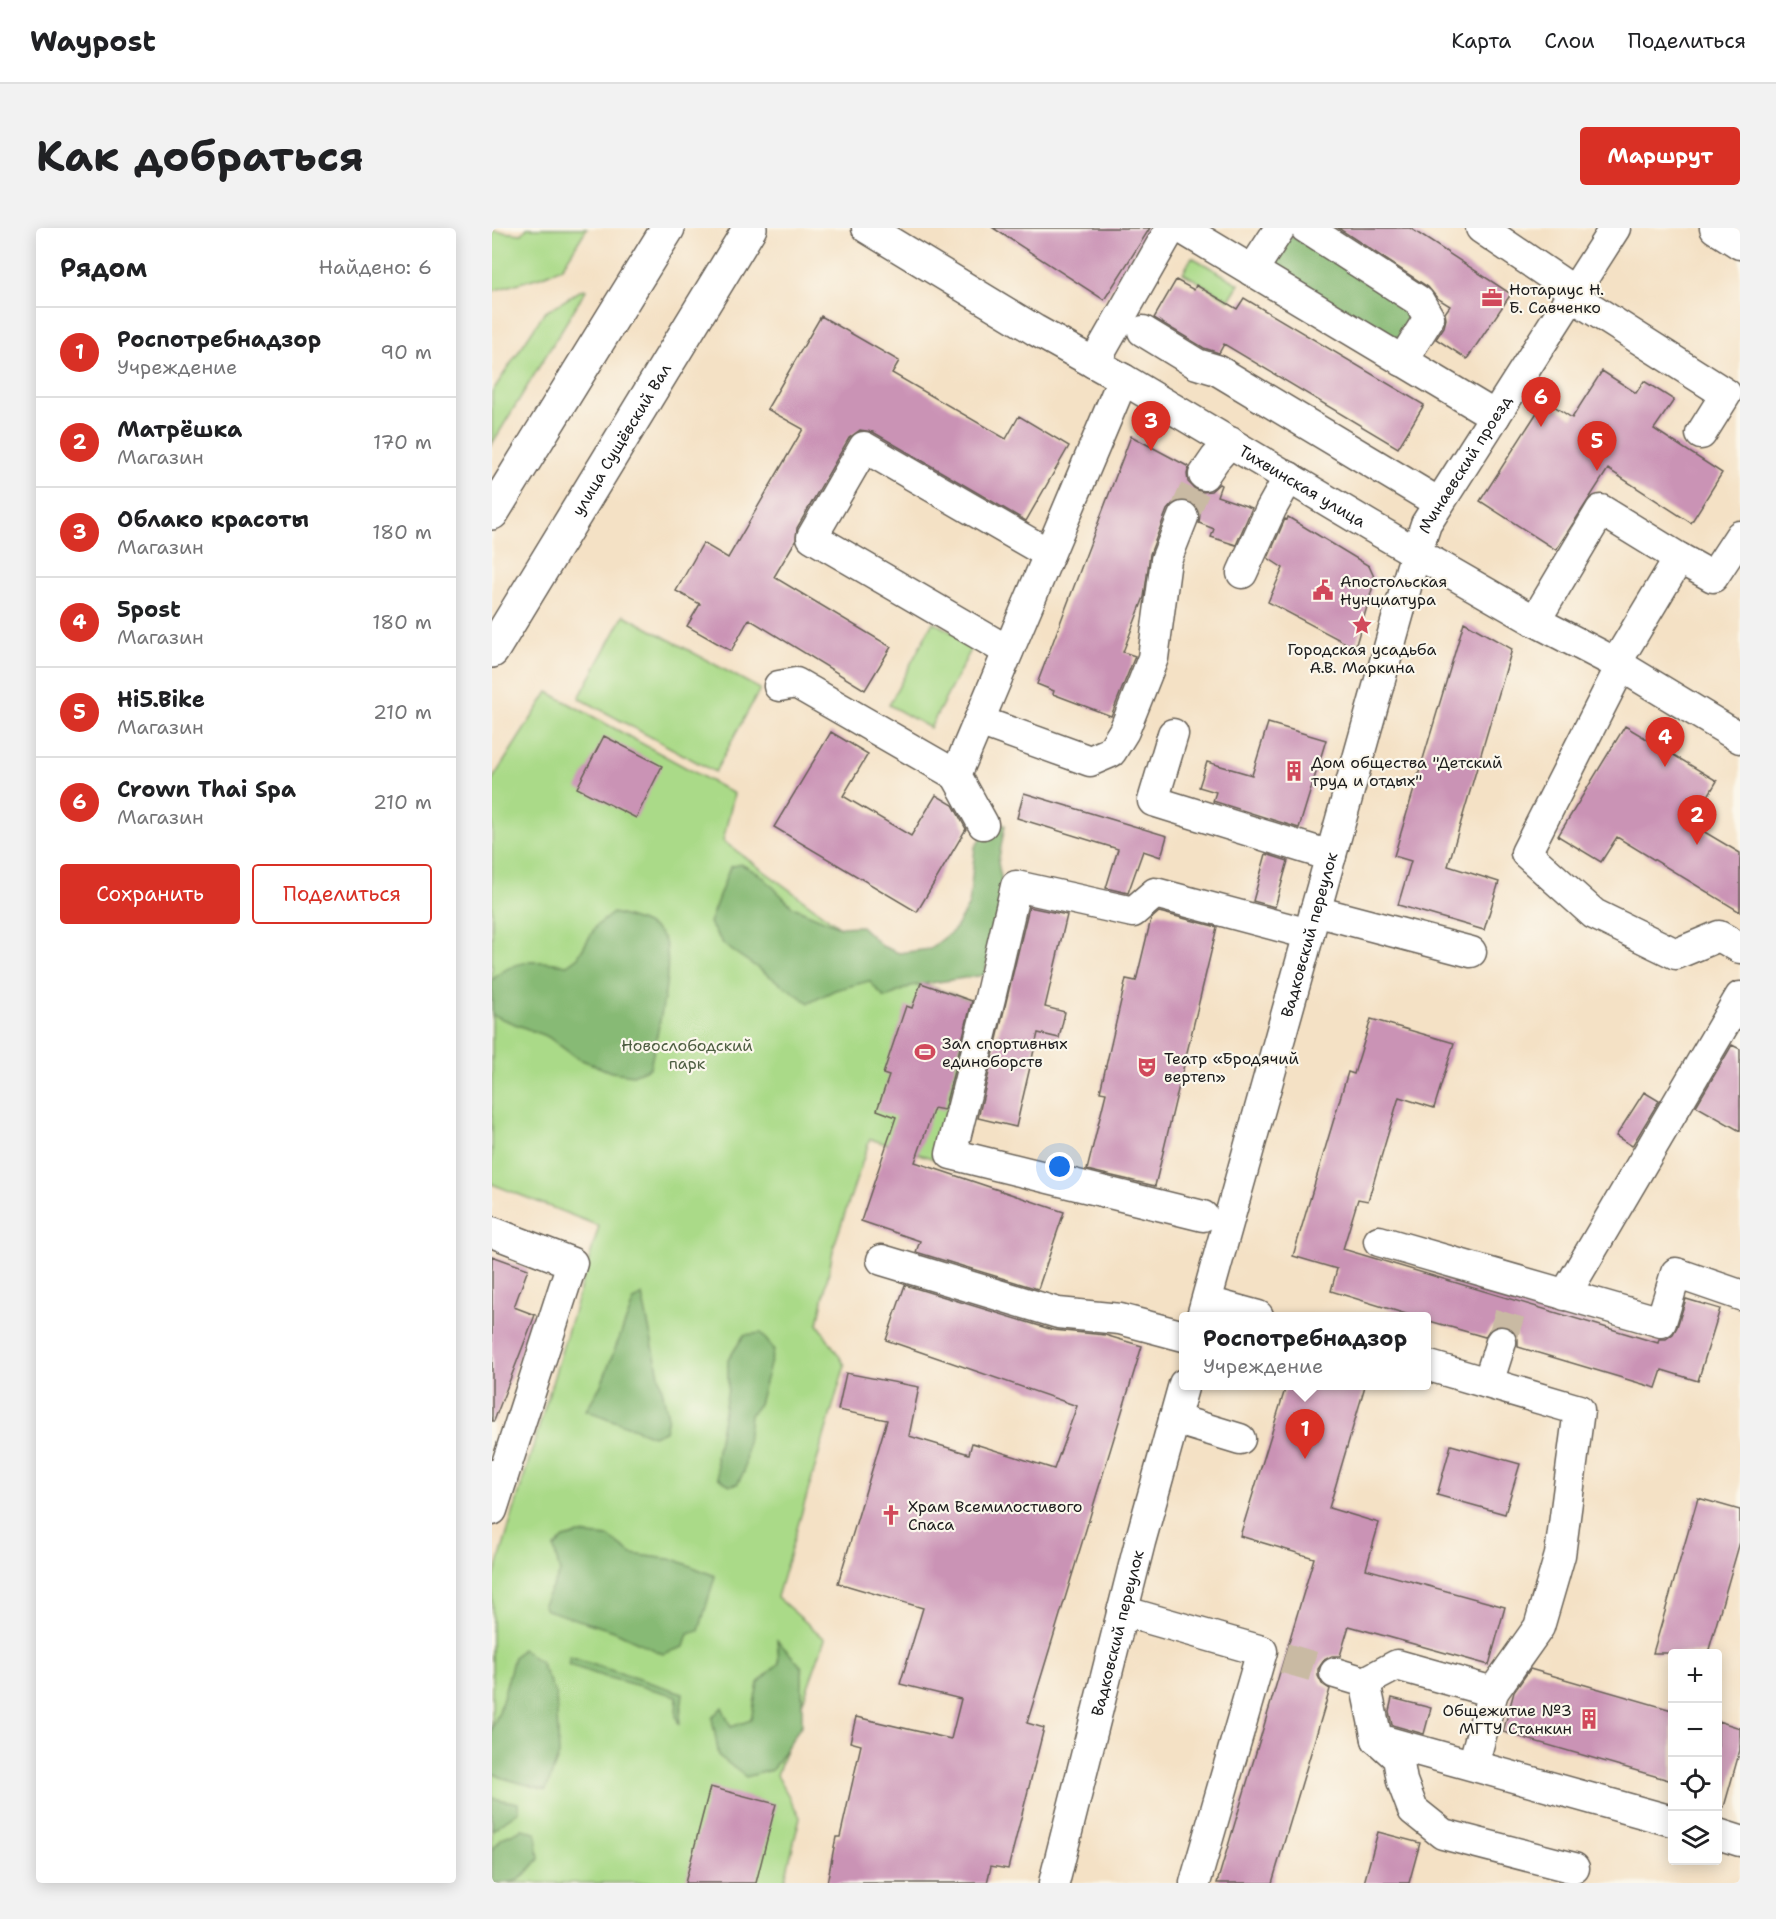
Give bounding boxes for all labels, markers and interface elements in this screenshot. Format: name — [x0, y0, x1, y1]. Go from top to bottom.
text: Waypost — [30, 22, 156, 60]
text: Карта — [1451, 27, 1511, 55]
text: Слои — [1544, 27, 1595, 55]
text: Поделиться — [1628, 27, 1746, 55]
button: Маршрут — [1580, 127, 1740, 185]
text: Как добраться — [36, 128, 364, 184]
text: Рядом — [60, 250, 147, 285]
text: Найдено: 6 — [319, 254, 432, 280]
place label: Нотариус Н. Б. Савченко — [1509, 279, 1604, 318]
office icon: Нотариус Н. Б. Савченко — [1480, 286, 1504, 310]
text: Роспотребнадзор — [117, 325, 321, 354]
text: 1 — [75, 339, 84, 365]
text: 90 m — [380, 339, 432, 365]
text: Учреждение — [117, 354, 237, 380]
street label: улица Сущёвский Вал — [567, 359, 676, 519]
pin: 6 — [1522, 378, 1560, 427]
street label: Минаевский проезд — [1413, 391, 1516, 536]
pin: 3 — [1132, 402, 1170, 451]
text: Матрёшка — [117, 415, 242, 444]
pin: 5 — [1578, 422, 1616, 471]
text: 2 — [73, 429, 87, 455]
text: 170 m — [373, 429, 432, 455]
street label: Тихвинская улица — [1235, 440, 1370, 532]
text: Магазин — [117, 444, 204, 470]
text: Облако красоты — [117, 505, 309, 534]
text: 3 — [73, 519, 87, 545]
text: 180 m — [372, 519, 432, 545]
text: Магазин — [117, 534, 204, 560]
place label: Апостольская Нунциатура — [1340, 571, 1447, 610]
public building icon: Апостольская Нунциатура — [1311, 578, 1335, 602]
text: 5post — [117, 595, 181, 624]
text: 4 — [73, 609, 87, 635]
text: 180 m — [372, 609, 432, 635]
place icon: Городская усадьба А.В. Маркина — [1350, 613, 1374, 637]
text: Магазин — [117, 624, 204, 650]
place label: Городская усадьба А.В. Маркина — [1287, 639, 1437, 678]
text: Hi5.Bike — [117, 685, 205, 714]
text: 5 — [73, 699, 86, 725]
text: 210 m — [373, 699, 432, 725]
text: Магазин — [117, 714, 204, 740]
pin: 4 — [1646, 718, 1684, 767]
place label: Дом общества "Детский труд и отдых" — [1311, 752, 1503, 791]
building icon: Дом общества "Детский труд и отдых" — [1282, 759, 1306, 783]
text: Crown Thai Spa — [117, 775, 296, 804]
text: 6 — [73, 789, 87, 815]
text: 210 m — [373, 789, 432, 815]
pin: 2 — [1678, 796, 1716, 845]
text: Магазин — [117, 804, 204, 830]
street label: Вадковский переулок — [1276, 849, 1342, 1020]
button: Сохранить — [60, 864, 240, 924]
button: Поделиться — [252, 864, 432, 924]
place label: Зал спортивных единоборств — [942, 1033, 1068, 1072]
park label: Новослободский парк — [621, 1035, 753, 1074]
sports icon: Зал спортивных единоборств — [913, 1040, 937, 1064]
place label: Театр «Бродячий вертеп» — [1164, 1048, 1299, 1087]
theatre icon: Театр «Бродячий вертеп» — [1135, 1055, 1159, 1079]
your location — [1045, 1152, 1074, 1181]
popup — [1179, 1312, 1431, 1390]
text: Роспотребнадзор — [1203, 1324, 1407, 1353]
text: Учреждение — [1203, 1353, 1323, 1379]
pin: 1 — [1286, 1410, 1324, 1459]
place label: Храм Всемилостивого Спаса — [908, 1496, 1082, 1535]
church icon: Храм Всемилостивого Спаса — [879, 1503, 903, 1527]
street label: Вадковский переулок — [1086, 1547, 1148, 1718]
map controls — [1668, 1649, 1722, 1865]
button: + — [1668, 1649, 1722, 1703]
place label: Общежитие №3 МГТУ Станкин — [1442, 1700, 1572, 1739]
button: − — [1668, 1703, 1722, 1757]
building icon: Общежитие №3 МГТУ Станкин — [1577, 1707, 1601, 1731]
button: locate — [1668, 1757, 1722, 1811]
button: layers — [1668, 1811, 1722, 1865]

